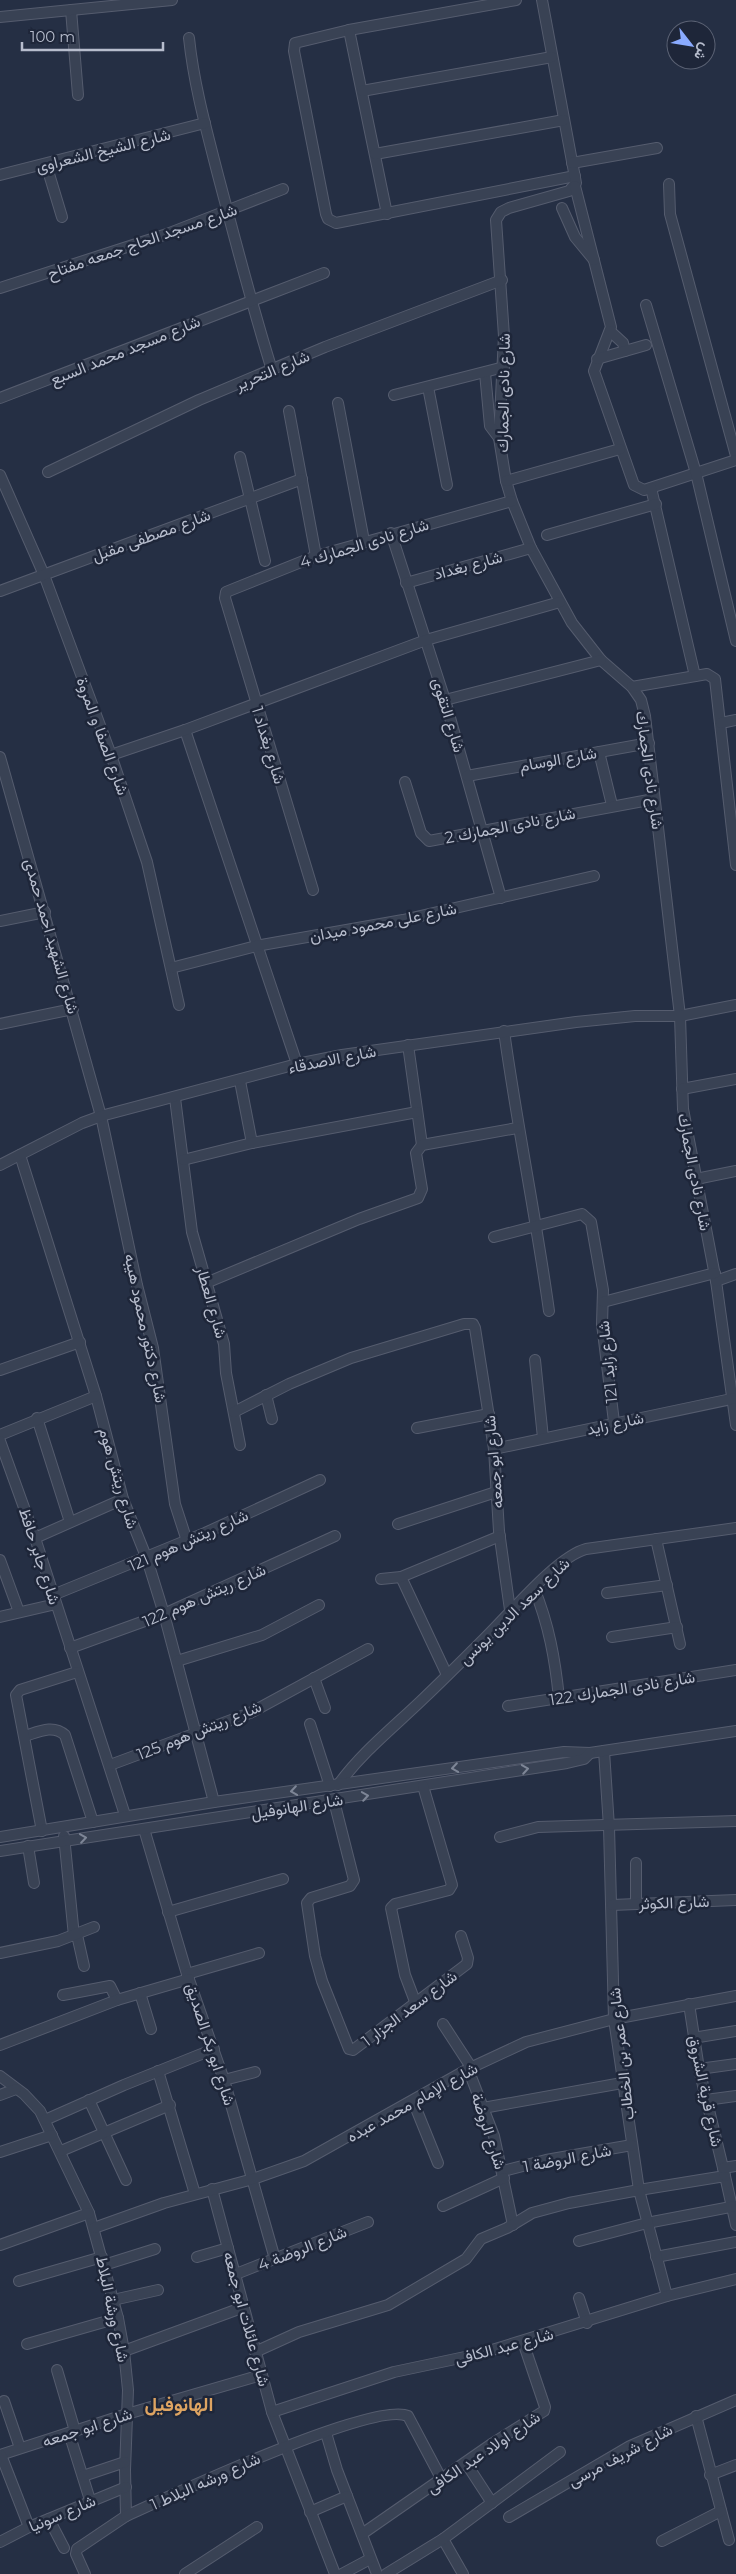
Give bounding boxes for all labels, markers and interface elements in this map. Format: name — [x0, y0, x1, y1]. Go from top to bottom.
scale bar — [22, 20, 164, 52]
north arrow — [666, 20, 716, 70]
text: 100 m — [30, 27, 75, 46]
text: ش — [690, 40, 714, 64]
street label: شارع الشيخ الشعراوى — [34, 125, 173, 178]
street label: شارع مسجد الحاج جمعه مفتاح — [45, 200, 240, 285]
street label: شارع مسجد محمد السبع — [47, 312, 204, 391]
street label: شارع نادى الجمارك — [493, 333, 516, 453]
street label: شارع التحرير — [231, 346, 313, 397]
street label: شارع مصطفى مقبل — [89, 505, 214, 568]
street label: شارع نادى الجمارك 4 — [297, 515, 432, 574]
street label: شارع بغداد — [432, 547, 505, 586]
street label: شارع الصفا و المروة — [71, 675, 133, 798]
street label: شارع التقوى — [426, 675, 469, 755]
street label: شارع بغداد 1 — [246, 704, 289, 787]
street label: شارع نادى الجمارك — [630, 710, 667, 831]
street label: شارع الوسام — [518, 743, 599, 778]
street label: شارع نادى الجمارك 2 — [443, 804, 577, 849]
street label: شارع الشهيد احمد حمدى — [18, 856, 83, 1017]
street label: شارع على محمود ميدان — [308, 899, 459, 948]
street label: شارع الاصدقاء — [287, 1042, 378, 1079]
street label: شارع نادى الجمارك — [672, 1112, 715, 1233]
street label: شارع دكتور محمود هيبه — [118, 1252, 171, 1405]
street label: شارع العطار — [190, 1263, 231, 1341]
street label: شارع زايد 121 — [594, 1320, 623, 1404]
street label: شارع زايد — [585, 1408, 646, 1441]
street label: شارع ابو جمعه — [480, 1414, 509, 1509]
street label: شارع ريتش هوم — [93, 1425, 142, 1531]
street label: شارع جابر حافظ — [13, 1505, 64, 1608]
street label: شارع ريتش هوم 121 — [125, 1506, 252, 1577]
street label: شارع سعد الدين يونس — [455, 1554, 575, 1670]
street label: شارع ريتش هوم 122 — [140, 1560, 269, 1633]
street label: شارع نادى الجمارك 122 — [548, 1668, 697, 1711]
street label: شارع ريتش هوم 125 — [134, 1697, 265, 1766]
one-way arrow — [451, 1762, 459, 1772]
one-way arrow — [521, 1764, 529, 1775]
one-way arrow — [290, 1785, 298, 1796]
street label: شارع الهانوفيل — [250, 1790, 345, 1825]
one-way arrow — [360, 1791, 369, 1801]
one-way arrow — [79, 1833, 87, 1844]
street label: شارع الكوثر — [637, 1892, 710, 1915]
street label: شارع سعد الجزار 1 — [358, 1966, 462, 2052]
street label: شارع ابو بكر الصديق — [180, 1981, 239, 2108]
street label: شارع عمر بن الخطاب — [605, 1987, 640, 2121]
street label: شارع قرية الشروق — [682, 2034, 727, 2149]
street label: شارع الإمام محمد عبده — [343, 2059, 482, 2148]
street label: شارع الروضة — [465, 2090, 510, 2172]
street label: شارع الروضة 1 — [521, 2141, 613, 2178]
street label: شارع الروضة 4 — [255, 2222, 350, 2277]
street label: شارع عائلات ابو جمعه — [217, 2250, 274, 2389]
street label: شارع ورشة البلاط — [90, 2254, 133, 2364]
street label: شارع عبد الكافى — [453, 2324, 556, 2371]
district label: الهانوفيل — [145, 2393, 213, 2417]
street label: شارع ابو جمعه — [40, 2404, 135, 2453]
street label: شارع اولاد عبد الكافى — [423, 2407, 545, 2499]
street label: شارع شريف مرسى — [565, 2420, 677, 2493]
street label: شارع ورشه البلاط 1 — [147, 2449, 264, 2516]
street label: شارع سونيا — [26, 2491, 99, 2538]

